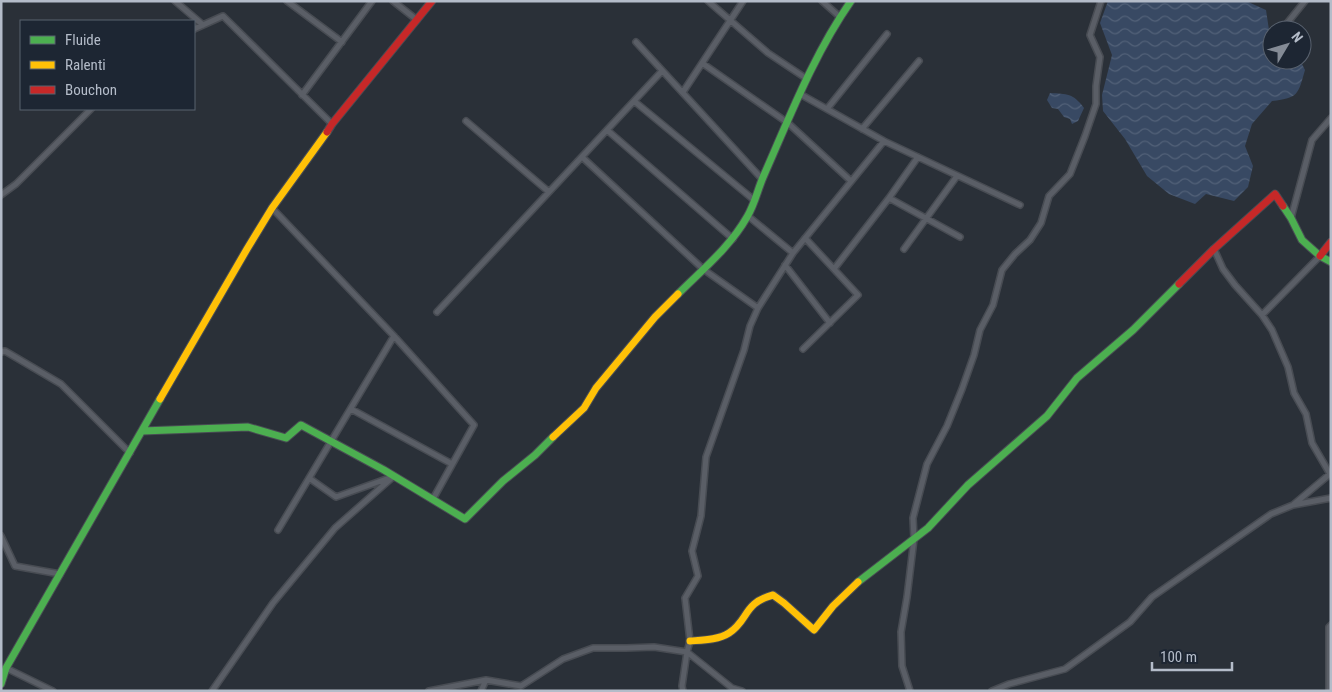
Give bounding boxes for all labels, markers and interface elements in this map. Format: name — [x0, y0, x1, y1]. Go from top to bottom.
legend — [20, 20, 195, 110]
north arrow — [1262, 20, 1312, 70]
text: N — [1288, 29, 1306, 45]
text: Fluide — [65, 31, 101, 49]
text: Ralenti — [65, 56, 106, 74]
text: Bouchon — [65, 81, 117, 99]
scale bar — [1152, 640, 1232, 672]
text: 100 m — [1160, 648, 1197, 666]

